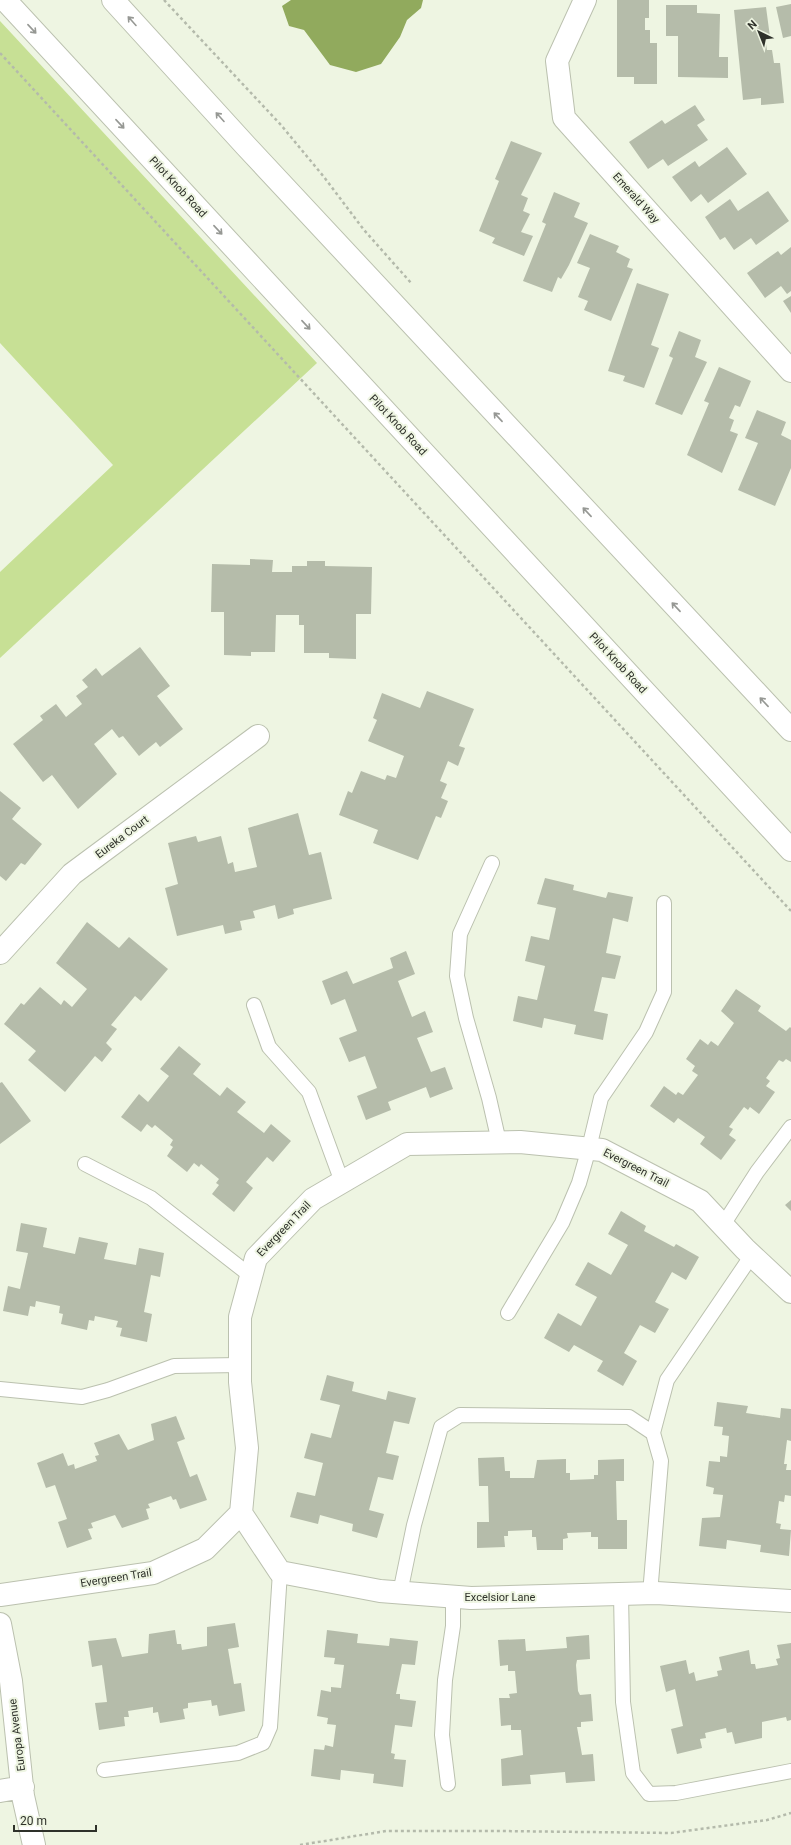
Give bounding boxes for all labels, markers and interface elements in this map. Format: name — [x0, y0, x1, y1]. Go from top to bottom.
north arrow — [739, 12, 779, 52]
one-way arrow — [127, 16, 137, 26]
text: N — [745, 17, 760, 32]
one-way arrow — [27, 23, 36, 34]
one-way arrow — [215, 112, 224, 122]
one-way arrow — [115, 119, 125, 129]
street label: Pilot Knob Road — [147, 154, 209, 220]
street label: Emerald Way — [610, 170, 663, 227]
one-way arrow — [213, 225, 222, 235]
one-way arrow — [301, 320, 311, 330]
street label: Pilot Knob Road — [367, 392, 429, 458]
one-way arrow — [494, 412, 503, 422]
one-way arrow — [582, 507, 592, 517]
one-way arrow — [671, 602, 681, 612]
street label: Pilot Knob Road — [587, 630, 649, 696]
one-way arrow — [760, 697, 769, 707]
street label: Eureka Court — [93, 813, 151, 861]
street label: Evergreen Trail — [601, 1146, 671, 1190]
street label: Evergreen Trail — [254, 1199, 314, 1259]
street label: Evergreen Trail — [79, 1566, 153, 1590]
street label: Excelsior Lane — [465, 1591, 536, 1604]
street label: Europa Avenue — [6, 1698, 28, 1772]
scale bar — [14, 1807, 96, 1833]
text: 20 m — [20, 1814, 47, 1828]

